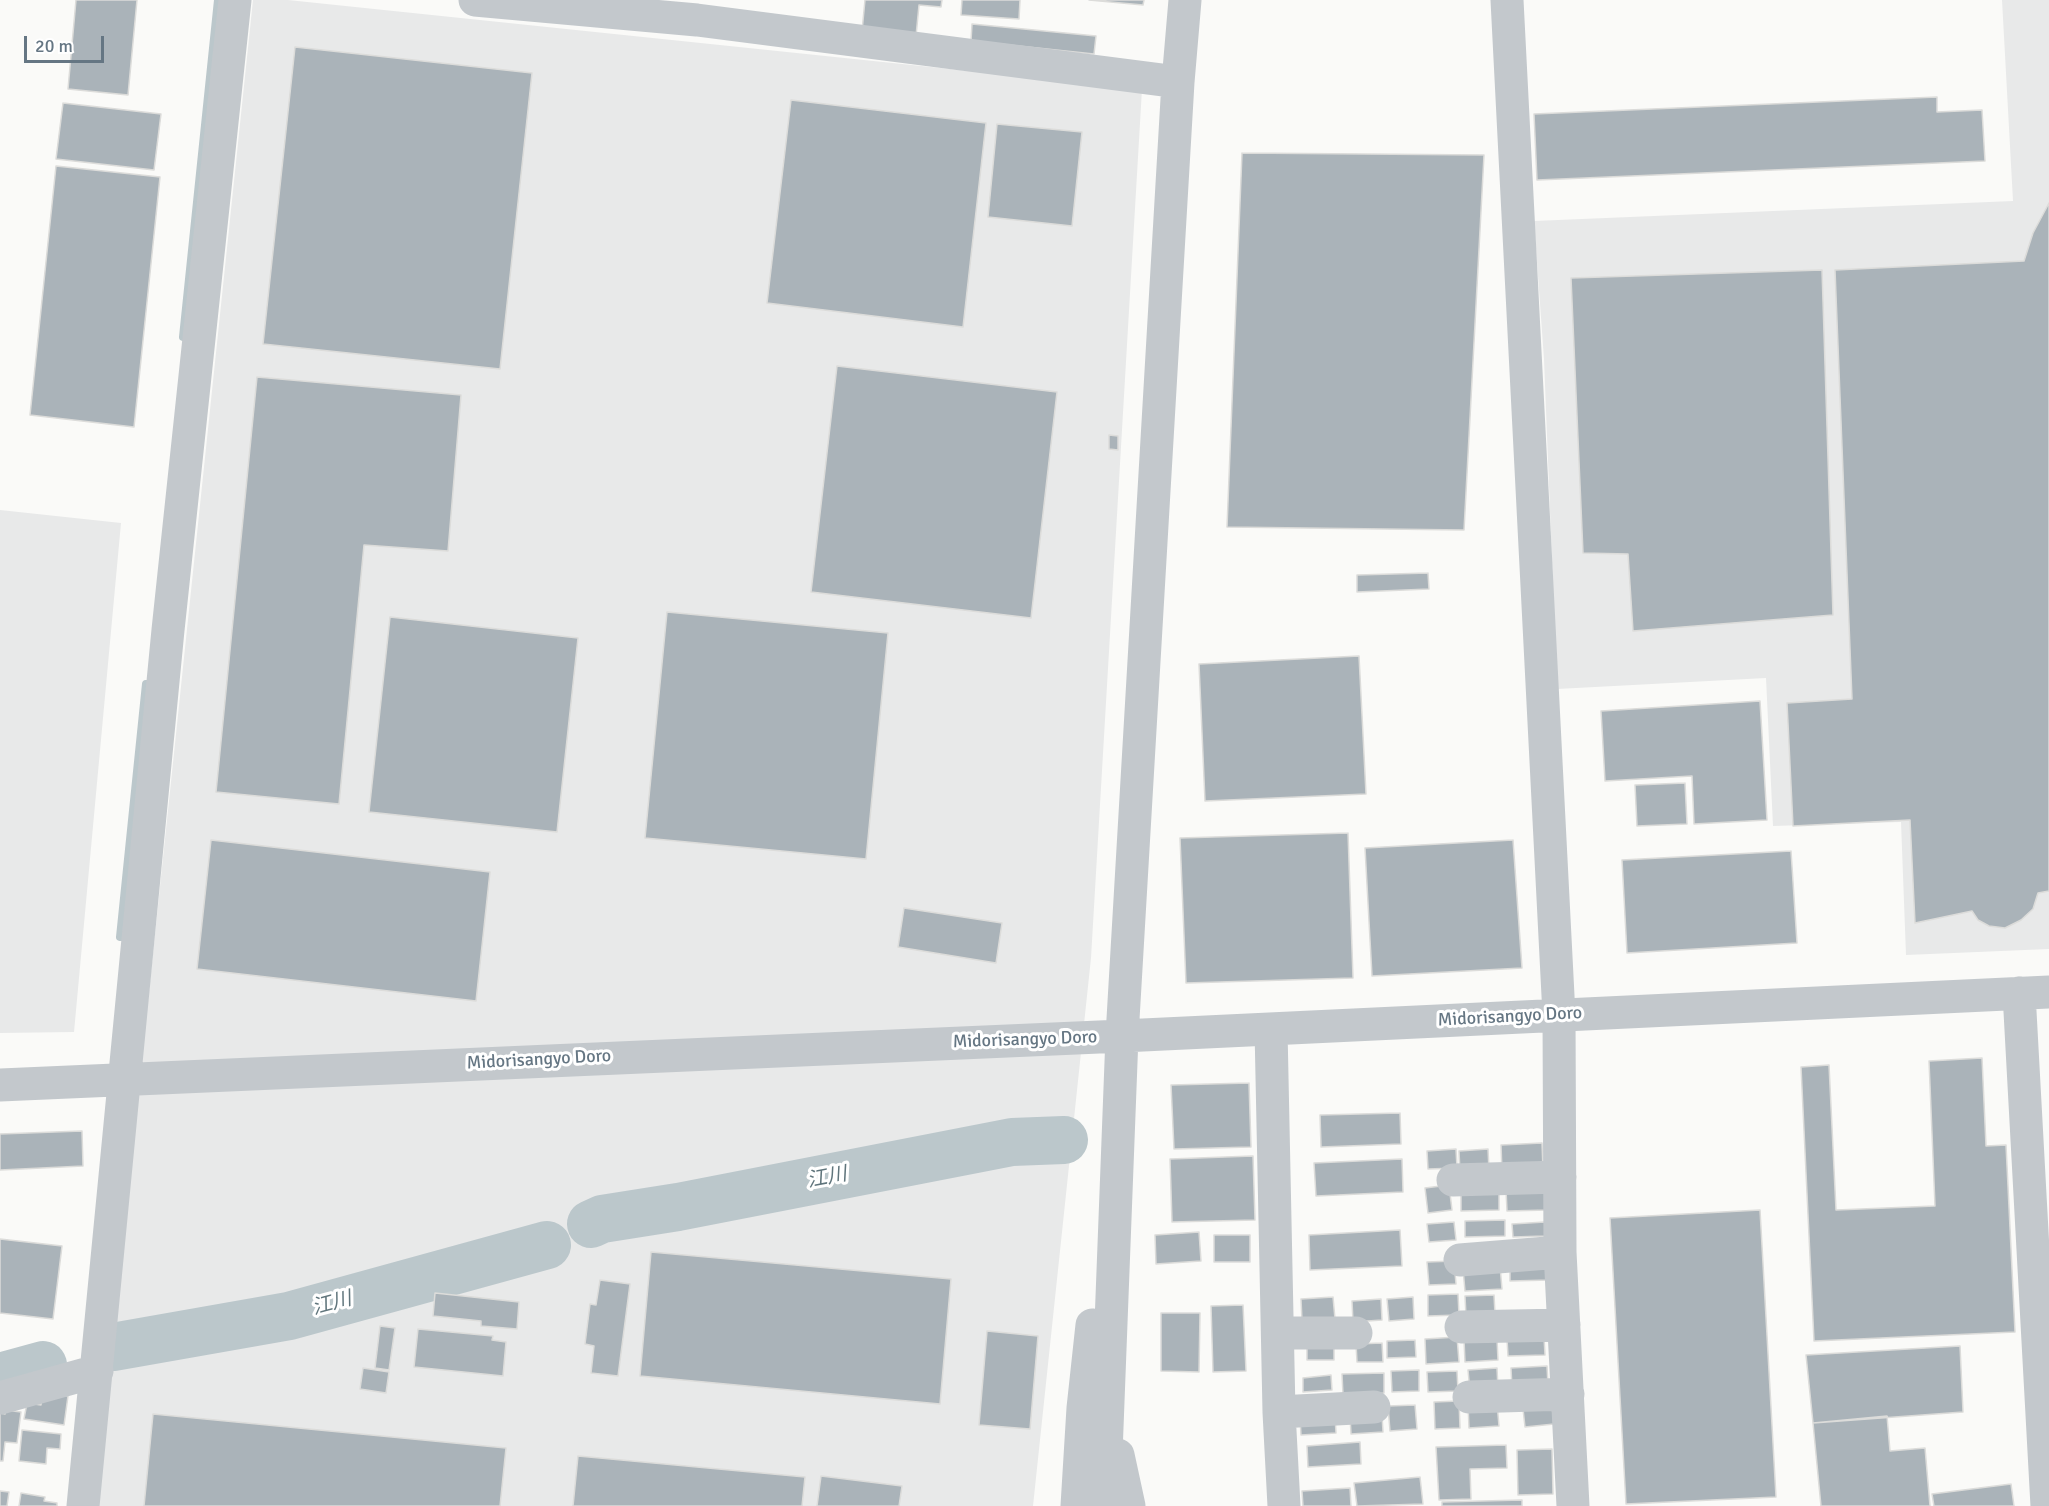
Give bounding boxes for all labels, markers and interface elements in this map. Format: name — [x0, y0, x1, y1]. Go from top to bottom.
scale bar — [27, 24, 106, 62]
text: 20 m — [35, 35, 73, 57]
street label: Midorisangyo Doro — [1437, 1002, 1583, 1032]
street label: Midorisangyo Doro — [952, 1027, 1098, 1053]
street label: Midorisangyo Doro — [466, 1045, 612, 1075]
water label: 江川 — [805, 1162, 849, 1194]
water label: 江川 — [310, 1287, 354, 1321]

